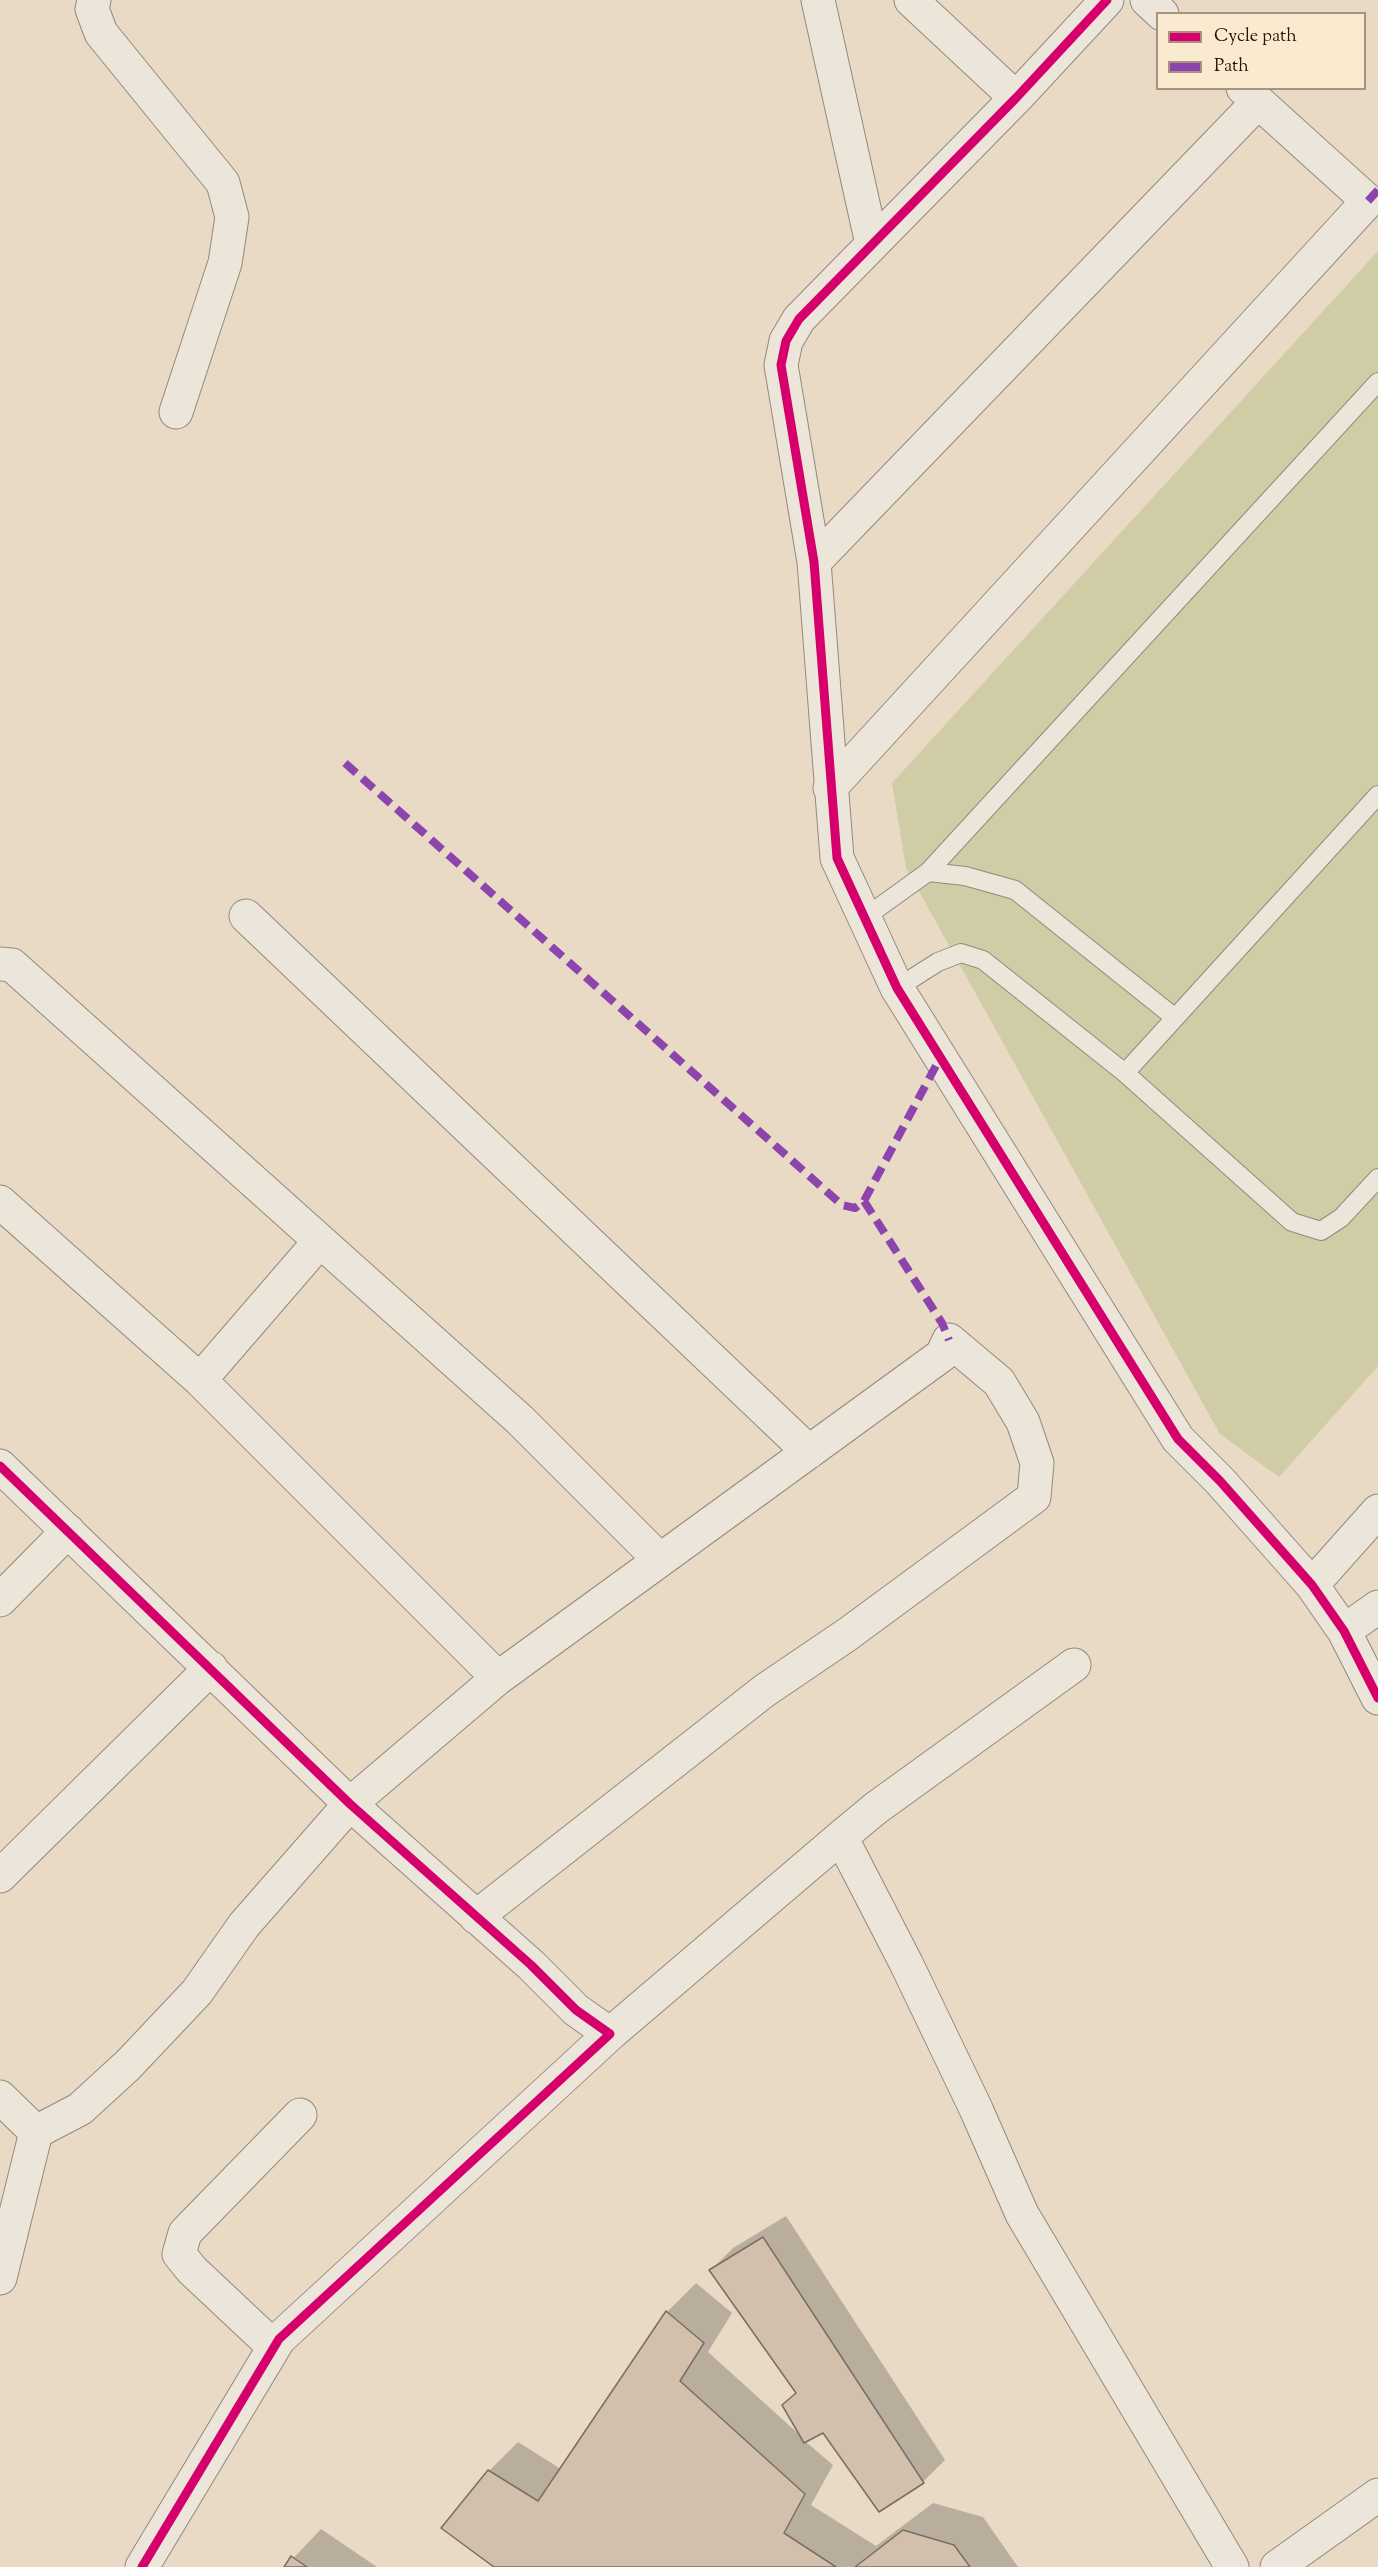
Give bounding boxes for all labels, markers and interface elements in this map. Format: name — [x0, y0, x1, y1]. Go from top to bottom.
legend — [1156, 12, 1366, 90]
text: Cycle path — [1214, 24, 1297, 50]
text: Path — [1214, 54, 1249, 80]

